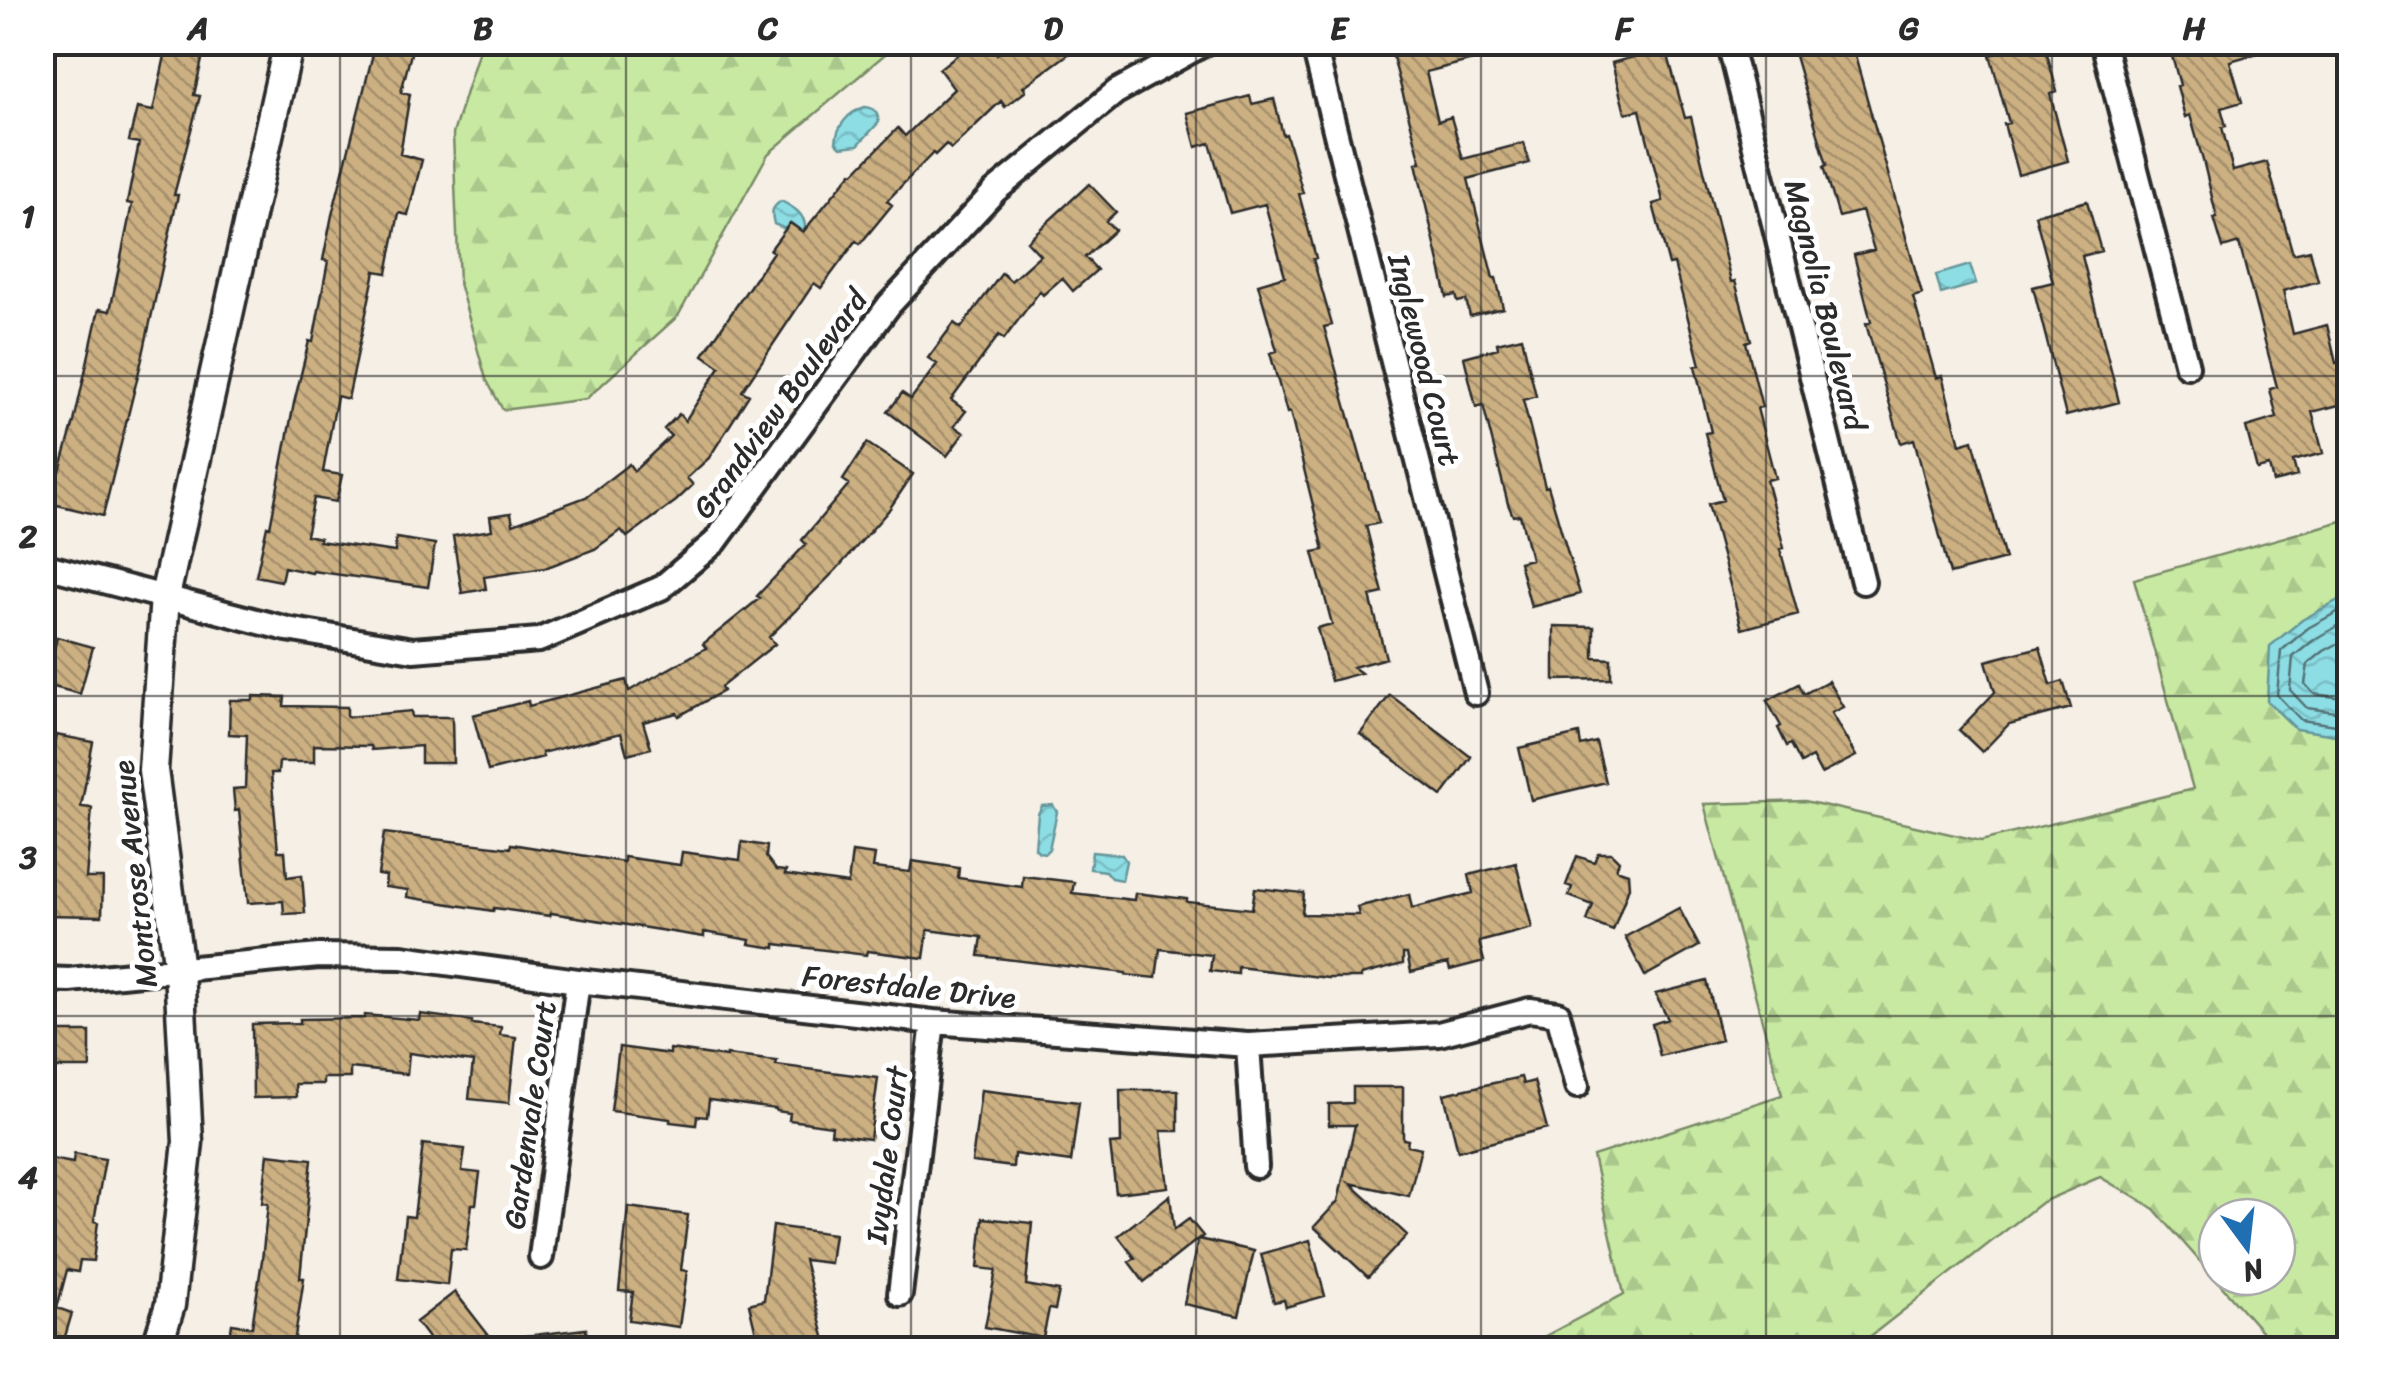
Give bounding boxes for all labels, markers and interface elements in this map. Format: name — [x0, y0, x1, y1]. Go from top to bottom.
text: A — [186, 0, 209, 57]
text: B — [473, 0, 493, 57]
text: C — [757, 0, 779, 57]
text: D — [1043, 0, 1063, 57]
text: E — [1330, 0, 1350, 57]
text: F — [1614, 0, 1635, 57]
text: G — [1899, 0, 1920, 57]
text: H — [2183, 0, 2206, 57]
street label: Magnolia Boulevard — [1768, 174, 1883, 438]
text: 1 — [21, 188, 35, 245]
street label: Inglewood Court — [1371, 247, 1476, 472]
street label: Grandview Boulevard — [678, 276, 884, 531]
text: 2 — [19, 508, 38, 565]
street label: Montrose Avenue — [96, 758, 174, 990]
text: 3 — [18, 829, 37, 886]
street label: Forestdale Drive — [799, 949, 1019, 1025]
street label: Gardenvale Court — [487, 997, 573, 1233]
street label: Ivydale Court — [849, 1061, 925, 1248]
text: 4 — [18, 1149, 38, 1206]
north arrow — [2197, 1197, 2297, 1297]
text: N — [2237, 1244, 2270, 1297]

